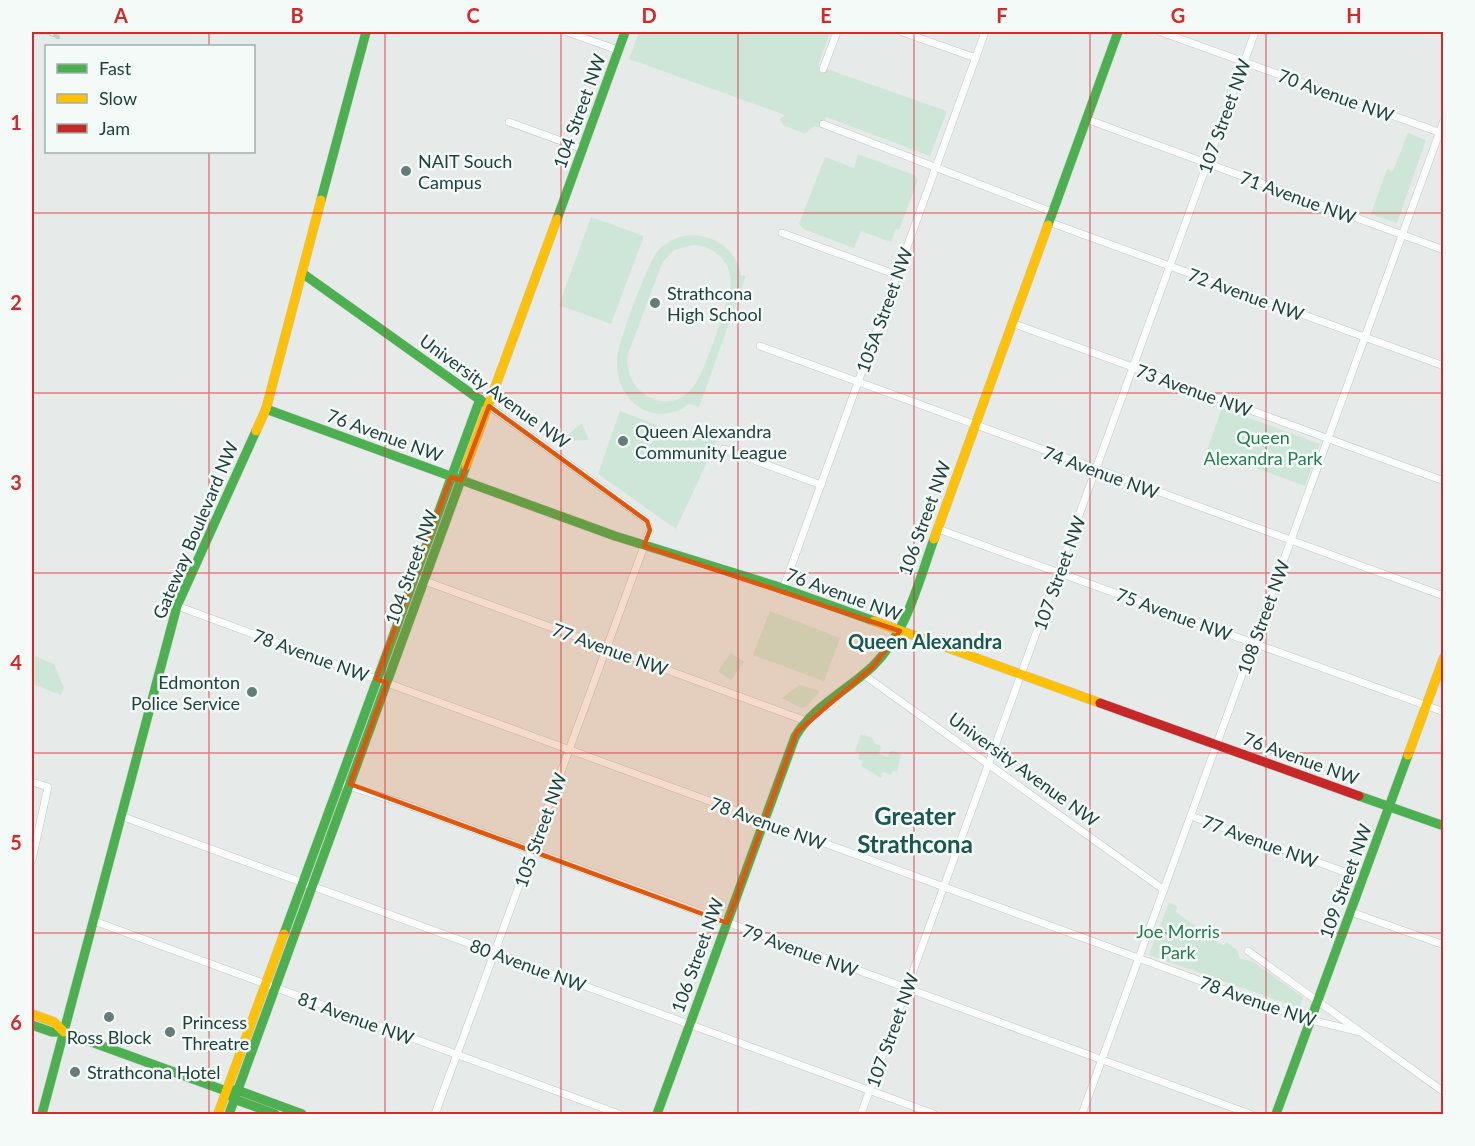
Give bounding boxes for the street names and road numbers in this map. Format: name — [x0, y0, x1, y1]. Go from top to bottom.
street label: 104 Street NW — [548, 50, 610, 171]
street label: 107 Street NW — [1193, 55, 1255, 176]
street label: 70 Avenue NW — [1275, 64, 1397, 126]
street label: 71 Avenue NW — [1237, 166, 1359, 228]
street label: 105A Street NW — [851, 244, 917, 376]
street label: 72 Avenue NW — [1185, 263, 1307, 325]
street label: University Avenue NW — [416, 329, 575, 453]
street label: 73 Avenue NW — [1133, 359, 1255, 421]
street label: 76 Avenue NW — [324, 404, 446, 466]
street label: Gateway Boulevard NW — [148, 438, 242, 622]
street label: 74 Avenue NW — [1040, 441, 1162, 503]
street label: 106 Street NW — [893, 457, 955, 578]
street label: 104 Street NW — [380, 506, 442, 627]
street label: 107 Street NW — [1028, 512, 1090, 633]
street label: 108 Street NW — [1232, 556, 1294, 677]
street label: 76 Avenue NW — [783, 563, 905, 625]
street label: 75 Avenue NW — [1113, 583, 1235, 645]
street label: 77 Avenue NW — [549, 618, 671, 680]
street label: 78 Avenue NW — [250, 624, 372, 686]
street label: University Avenue NW — [945, 707, 1104, 831]
street label: 76 Avenue NW — [1240, 727, 1362, 789]
street label: 105 Street NW — [509, 769, 571, 890]
street label: 78 Avenue NW — [707, 792, 829, 854]
street label: 77 Avenue NW — [1199, 810, 1321, 872]
street label: 109 Street NW — [1314, 820, 1376, 941]
street label: 106 Street NW — [666, 894, 728, 1015]
street label: 79 Avenue NW — [739, 919, 861, 981]
street label: 80 Avenue NW — [467, 934, 589, 996]
street label: 107 Street NW — [861, 969, 923, 1090]
street label: 78 Avenue NW — [1197, 971, 1319, 1031]
street label: 81 Avenue NW — [295, 987, 417, 1049]

